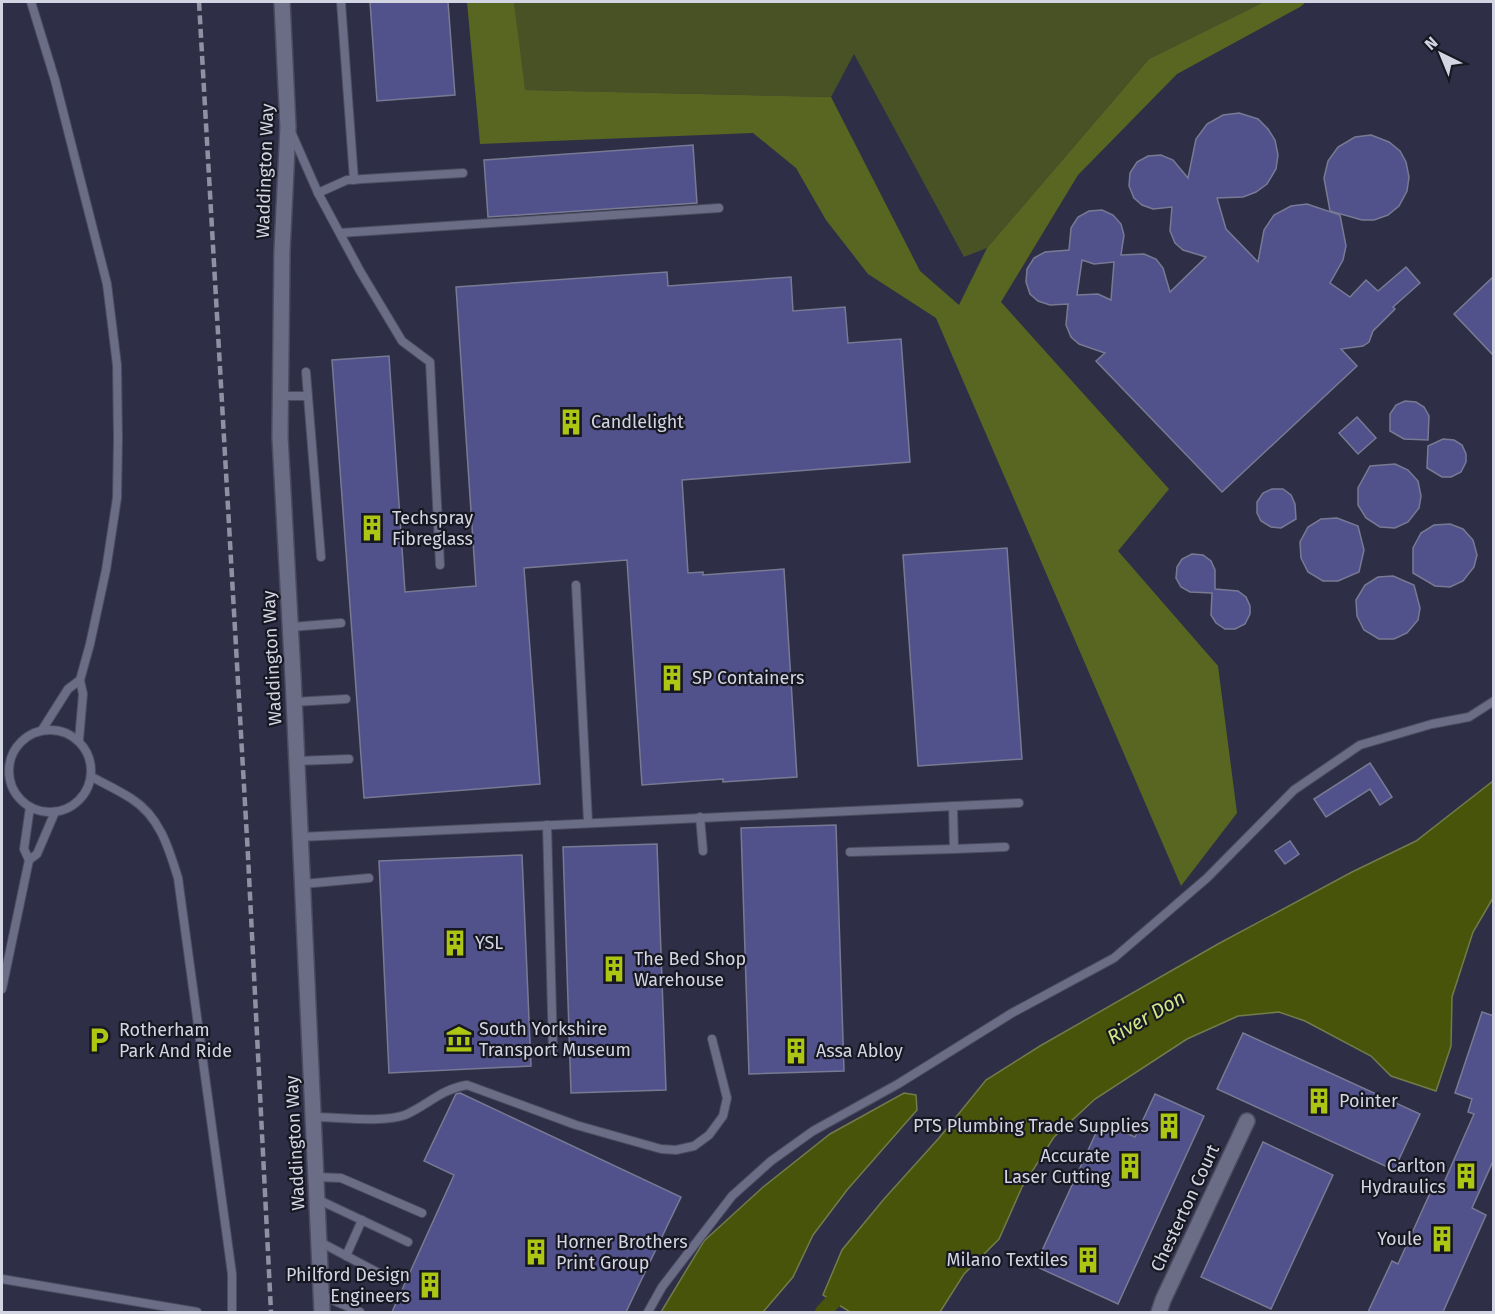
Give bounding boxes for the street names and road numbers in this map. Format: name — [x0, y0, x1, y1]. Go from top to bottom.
street label: Waddington Way — [252, 103, 278, 239]
street label: Waddington Way — [257, 590, 287, 726]
street label: Waddington Way — [280, 1075, 310, 1211]
street label: Chesterton Court — [1146, 1140, 1224, 1275]

